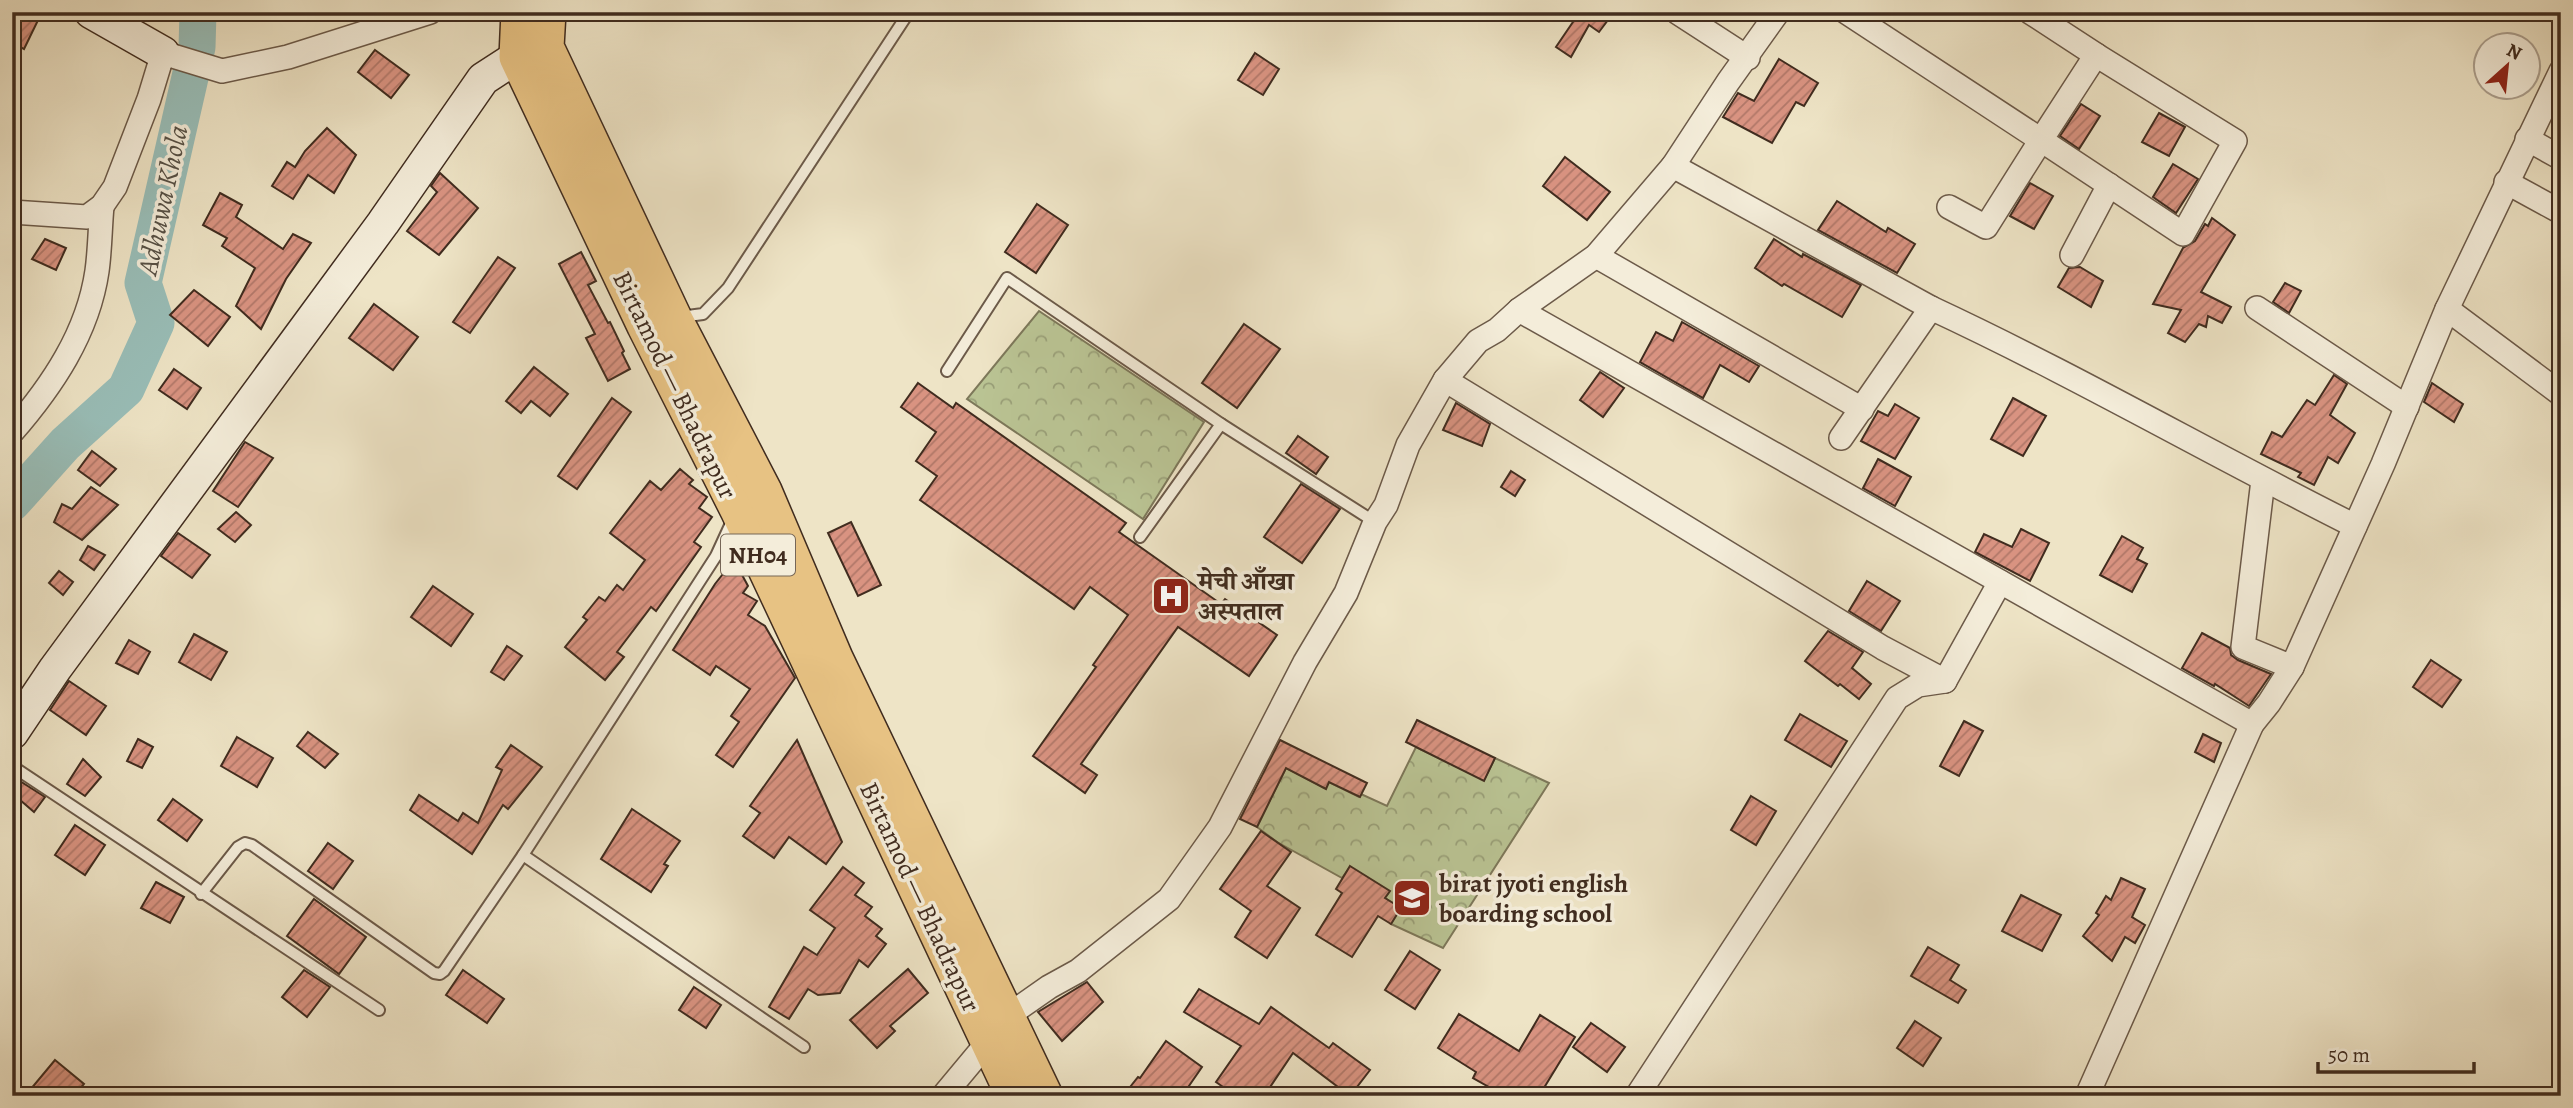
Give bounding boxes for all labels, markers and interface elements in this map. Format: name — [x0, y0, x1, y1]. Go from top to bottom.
north arrow — [2472, 32, 2542, 102]
text: N — [2502, 37, 2526, 67]
water label: Adhuwa Khola — [128, 122, 197, 280]
street label: Birtamod — Bhadrapur — [604, 265, 746, 505]
road number: NH04 — [721, 534, 795, 576]
place label: मेची आँखा अस्पताल — [1196, 564, 1296, 629]
hospital icon: मेची आँखा अस्पताल — [1150, 575, 1192, 617]
street label: Birtamod — Bhadrapur — [851, 776, 989, 1018]
place label: birat jyoti english boarding school — [1438, 866, 1628, 931]
school or university icon: birat jyoti english boarding school — [1391, 877, 1433, 919]
scale bar — [2318, 1031, 2473, 1075]
text: 50 m — [2328, 1041, 2370, 1069]

